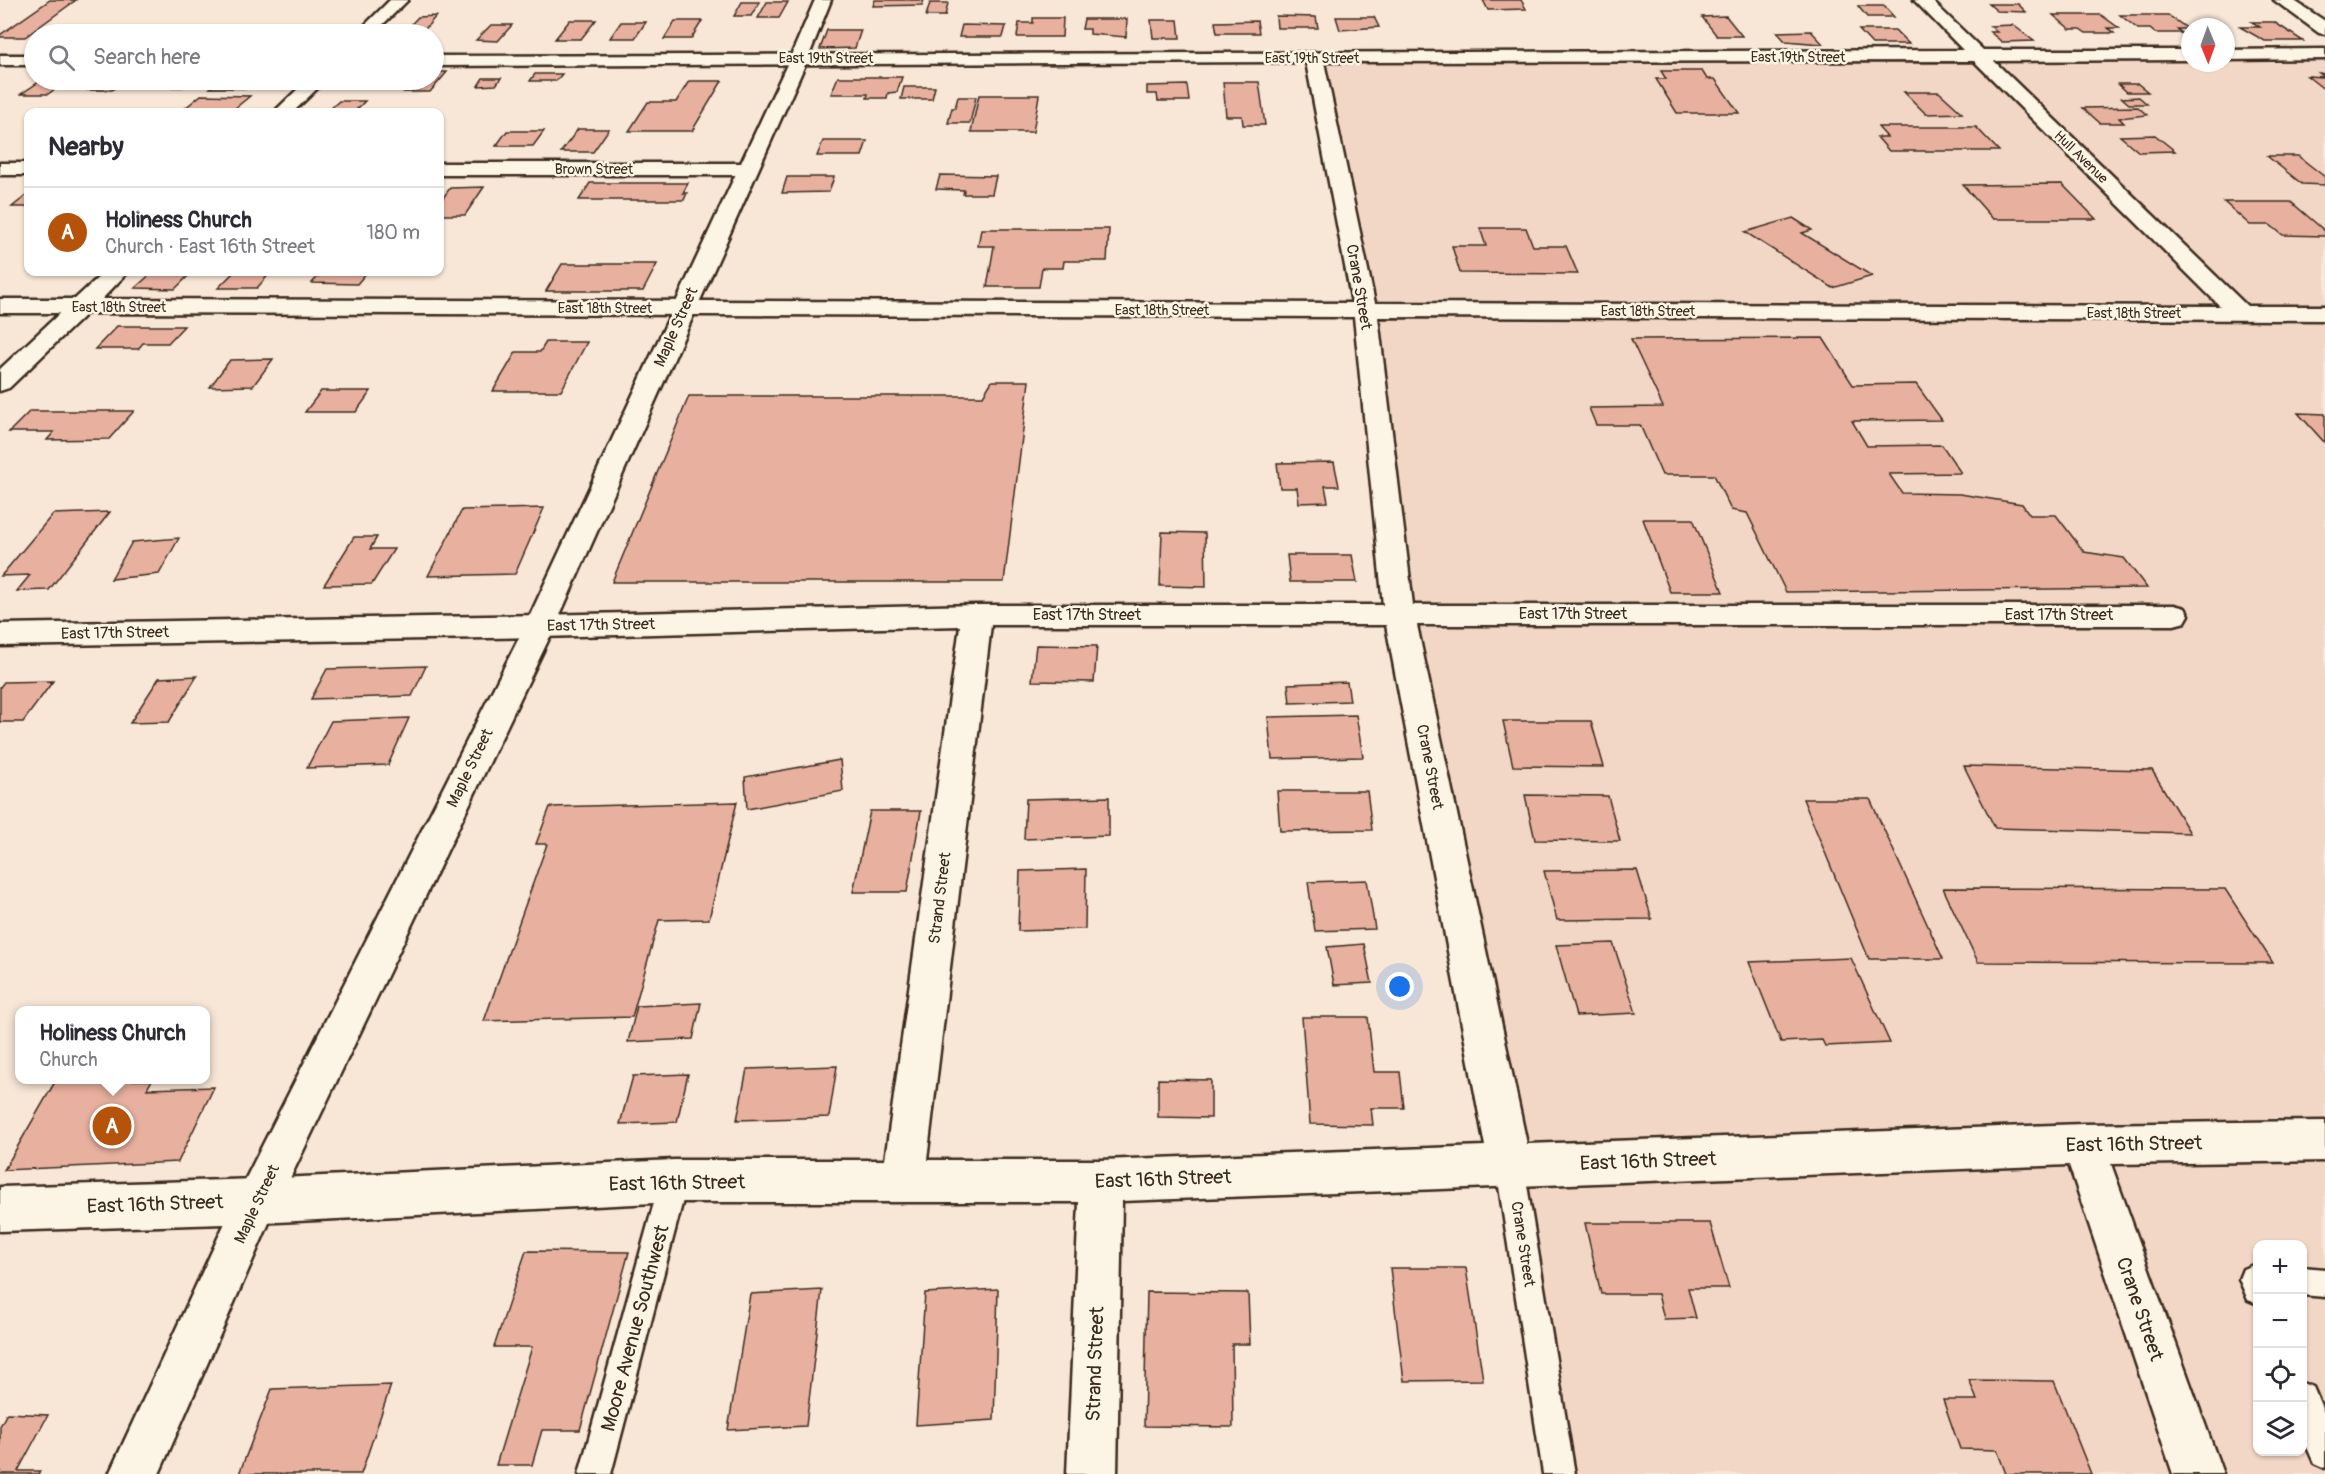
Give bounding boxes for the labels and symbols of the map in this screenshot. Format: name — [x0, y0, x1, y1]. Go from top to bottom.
north arrow — [2181, 18, 2235, 72]
street label: East 19th Street — [1751, 49, 1846, 66]
street label: East 19th Street — [779, 50, 874, 67]
street label: East 19th Street — [1265, 50, 1360, 67]
street label: Hull Avenue — [2050, 127, 2112, 187]
street label: Brown Street — [555, 161, 634, 178]
street label: Crane Street — [1342, 243, 1376, 332]
street label: Maple Street — [650, 284, 703, 370]
street label: East 18th Street — [72, 299, 167, 316]
street label: East 18th Street — [558, 300, 653, 317]
street label: East 18th Street — [1115, 302, 1210, 319]
street label: East 18th Street — [1601, 303, 1696, 320]
street label: East 18th Street — [2087, 305, 2182, 322]
street label: East 17th Street — [1519, 604, 1628, 624]
street label: East 17th Street — [1033, 605, 1142, 625]
street label: East 17th Street — [2005, 605, 2114, 625]
street label: East 17th Street — [547, 614, 656, 636]
street label: East 17th Street — [61, 622, 170, 644]
street label: Crane Street — [1412, 723, 1448, 812]
street label: Maple Street — [442, 725, 498, 811]
street label: Strand Street — [924, 850, 956, 945]
your location — [1385, 972, 1414, 1001]
pin: A — [92, 1104, 132, 1148]
street label: East 16th Street — [2066, 1130, 2203, 1158]
street label: East 16th Street — [1579, 1146, 1718, 1176]
street label: Maple Street — [230, 1161, 284, 1247]
street label: East 16th Street — [1094, 1164, 1233, 1194]
street label: East 16th Street — [609, 1169, 746, 1197]
street label: East 16th Street — [86, 1189, 225, 1219]
street label: Crane Street — [1506, 1200, 1540, 1289]
street label: Moore Avenue Southwest — [595, 1221, 675, 1434]
street label: Crane Street — [2111, 1254, 2170, 1365]
street label: Strand Street — [1080, 1305, 1110, 1422]

